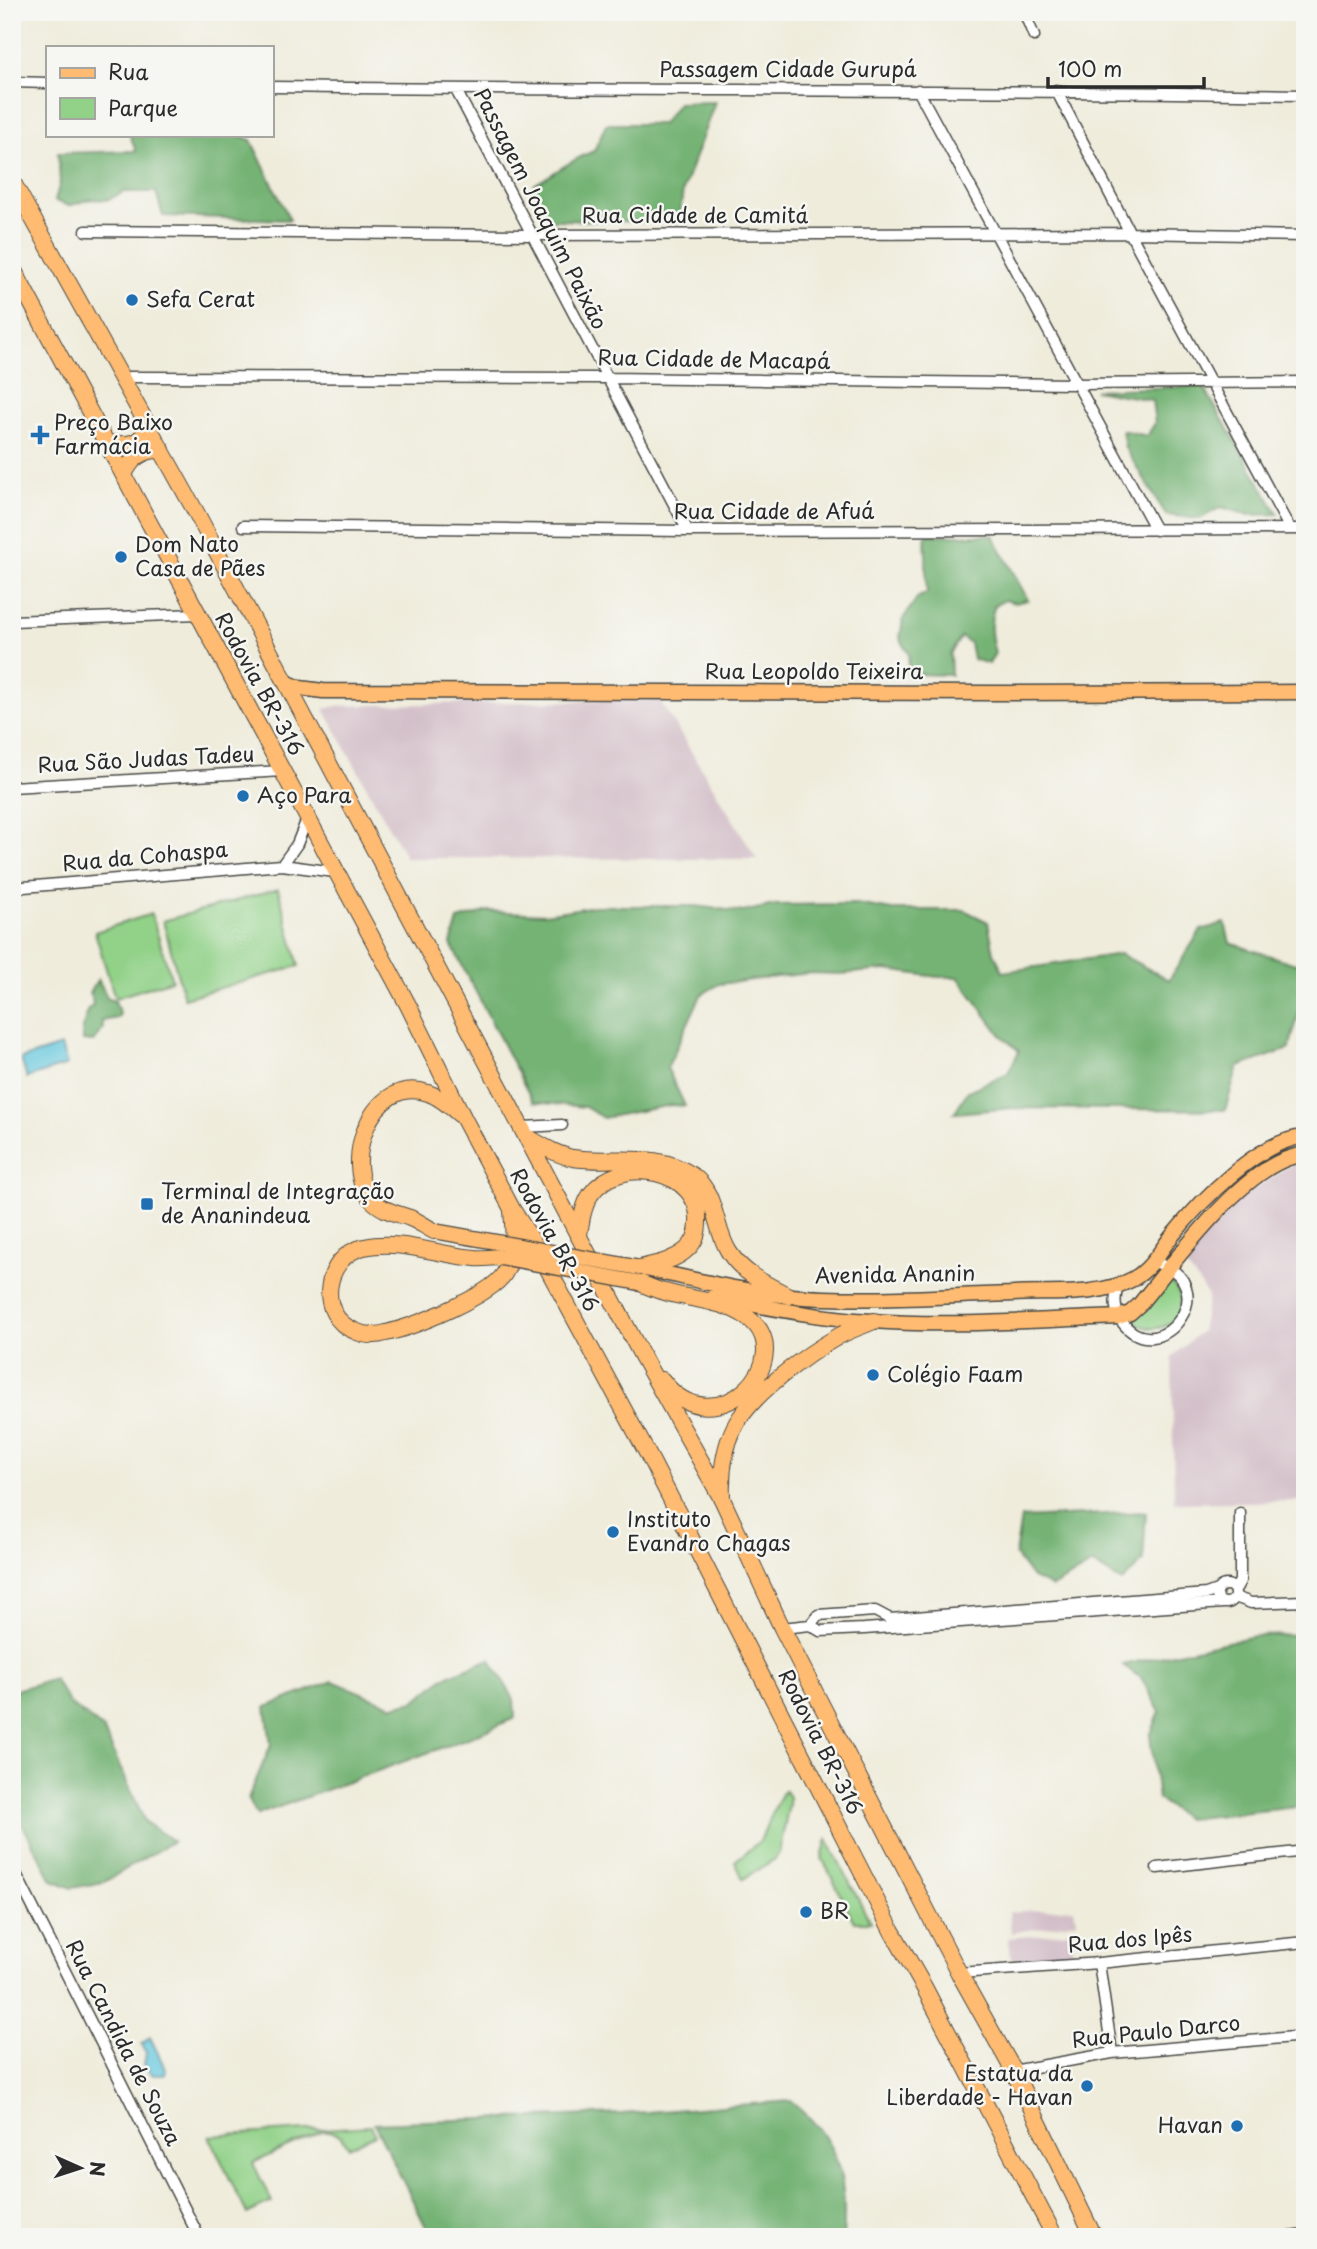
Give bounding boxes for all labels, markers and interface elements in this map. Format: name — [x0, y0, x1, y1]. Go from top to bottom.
legend — [46, 46, 273, 136]
scale bar — [1048, 46, 1203, 90]
street label: Passagem Cidade Gurupá — [659, 52, 917, 84]
text: 100 m — [1058, 52, 1122, 84]
text: Rua — [108, 55, 149, 87]
street label: Passagem Joaquim Paixão — [467, 82, 617, 334]
text: Parque — [108, 91, 178, 123]
street label: Rua Cidade de Camitá — [582, 198, 809, 230]
place label: Sefa Cerat — [146, 282, 255, 314]
marker: Sefa Cerat — [124, 292, 140, 308]
street label: Rua Cidade de Macapá — [597, 340, 831, 376]
place label: Preço Baixo Farmácia — [54, 405, 173, 461]
marker: Preço Baixo Farmácia — [32, 427, 48, 443]
street label: Rua Cidade de Afuá — [674, 494, 874, 526]
place label: Dom Nato Casa de Pães — [135, 527, 265, 583]
marker: Dom Nato Casa de Pães — [113, 549, 129, 565]
street label: Rodovia BR-316 — [208, 605, 313, 761]
street label: Rua Leopoldo Teixeira — [705, 654, 924, 686]
street label: Rua São Judas Tadeu — [37, 736, 255, 780]
place label: Aço Para — [257, 778, 352, 810]
marker: Aço Para — [235, 788, 251, 804]
street label: Rua da Cohaspa — [61, 832, 229, 878]
street label: Rodovia BR-316 — [503, 1161, 608, 1317]
place label: Terminal de Integração de Ananindeua — [161, 1174, 395, 1230]
marker: Terminal de Integração de Ananindeua — [139, 1196, 155, 1212]
street label: Avenida Ananin — [814, 1256, 975, 1290]
place label: Colégio Faam — [887, 1357, 1023, 1389]
marker: Colégio Faam — [865, 1367, 881, 1383]
place label: Instituto Evandro Chagas — [627, 1502, 791, 1558]
marker: Instituto Evandro Chagas — [605, 1524, 621, 1540]
street label: Rodovia BR-316 — [771, 1663, 872, 1820]
place label: BR — [820, 1894, 849, 1926]
marker: BR — [798, 1904, 814, 1920]
street label: Rua dos Ipês — [1066, 1917, 1193, 1959]
street label: Rua Candida de Souza — [59, 1934, 191, 2151]
street label: Rua Paulo Darco — [1070, 2005, 1242, 2055]
place label: Estatua da Liberdade - Havan — [886, 2056, 1074, 2112]
marker: Estatua da Liberdade - Havan — [1079, 2078, 1095, 2094]
place label: Havan — [1158, 2108, 1223, 2140]
marker: Havan — [1229, 2118, 1245, 2134]
north arrow — [46, 2134, 116, 2204]
text: N — [84, 2161, 112, 2177]

